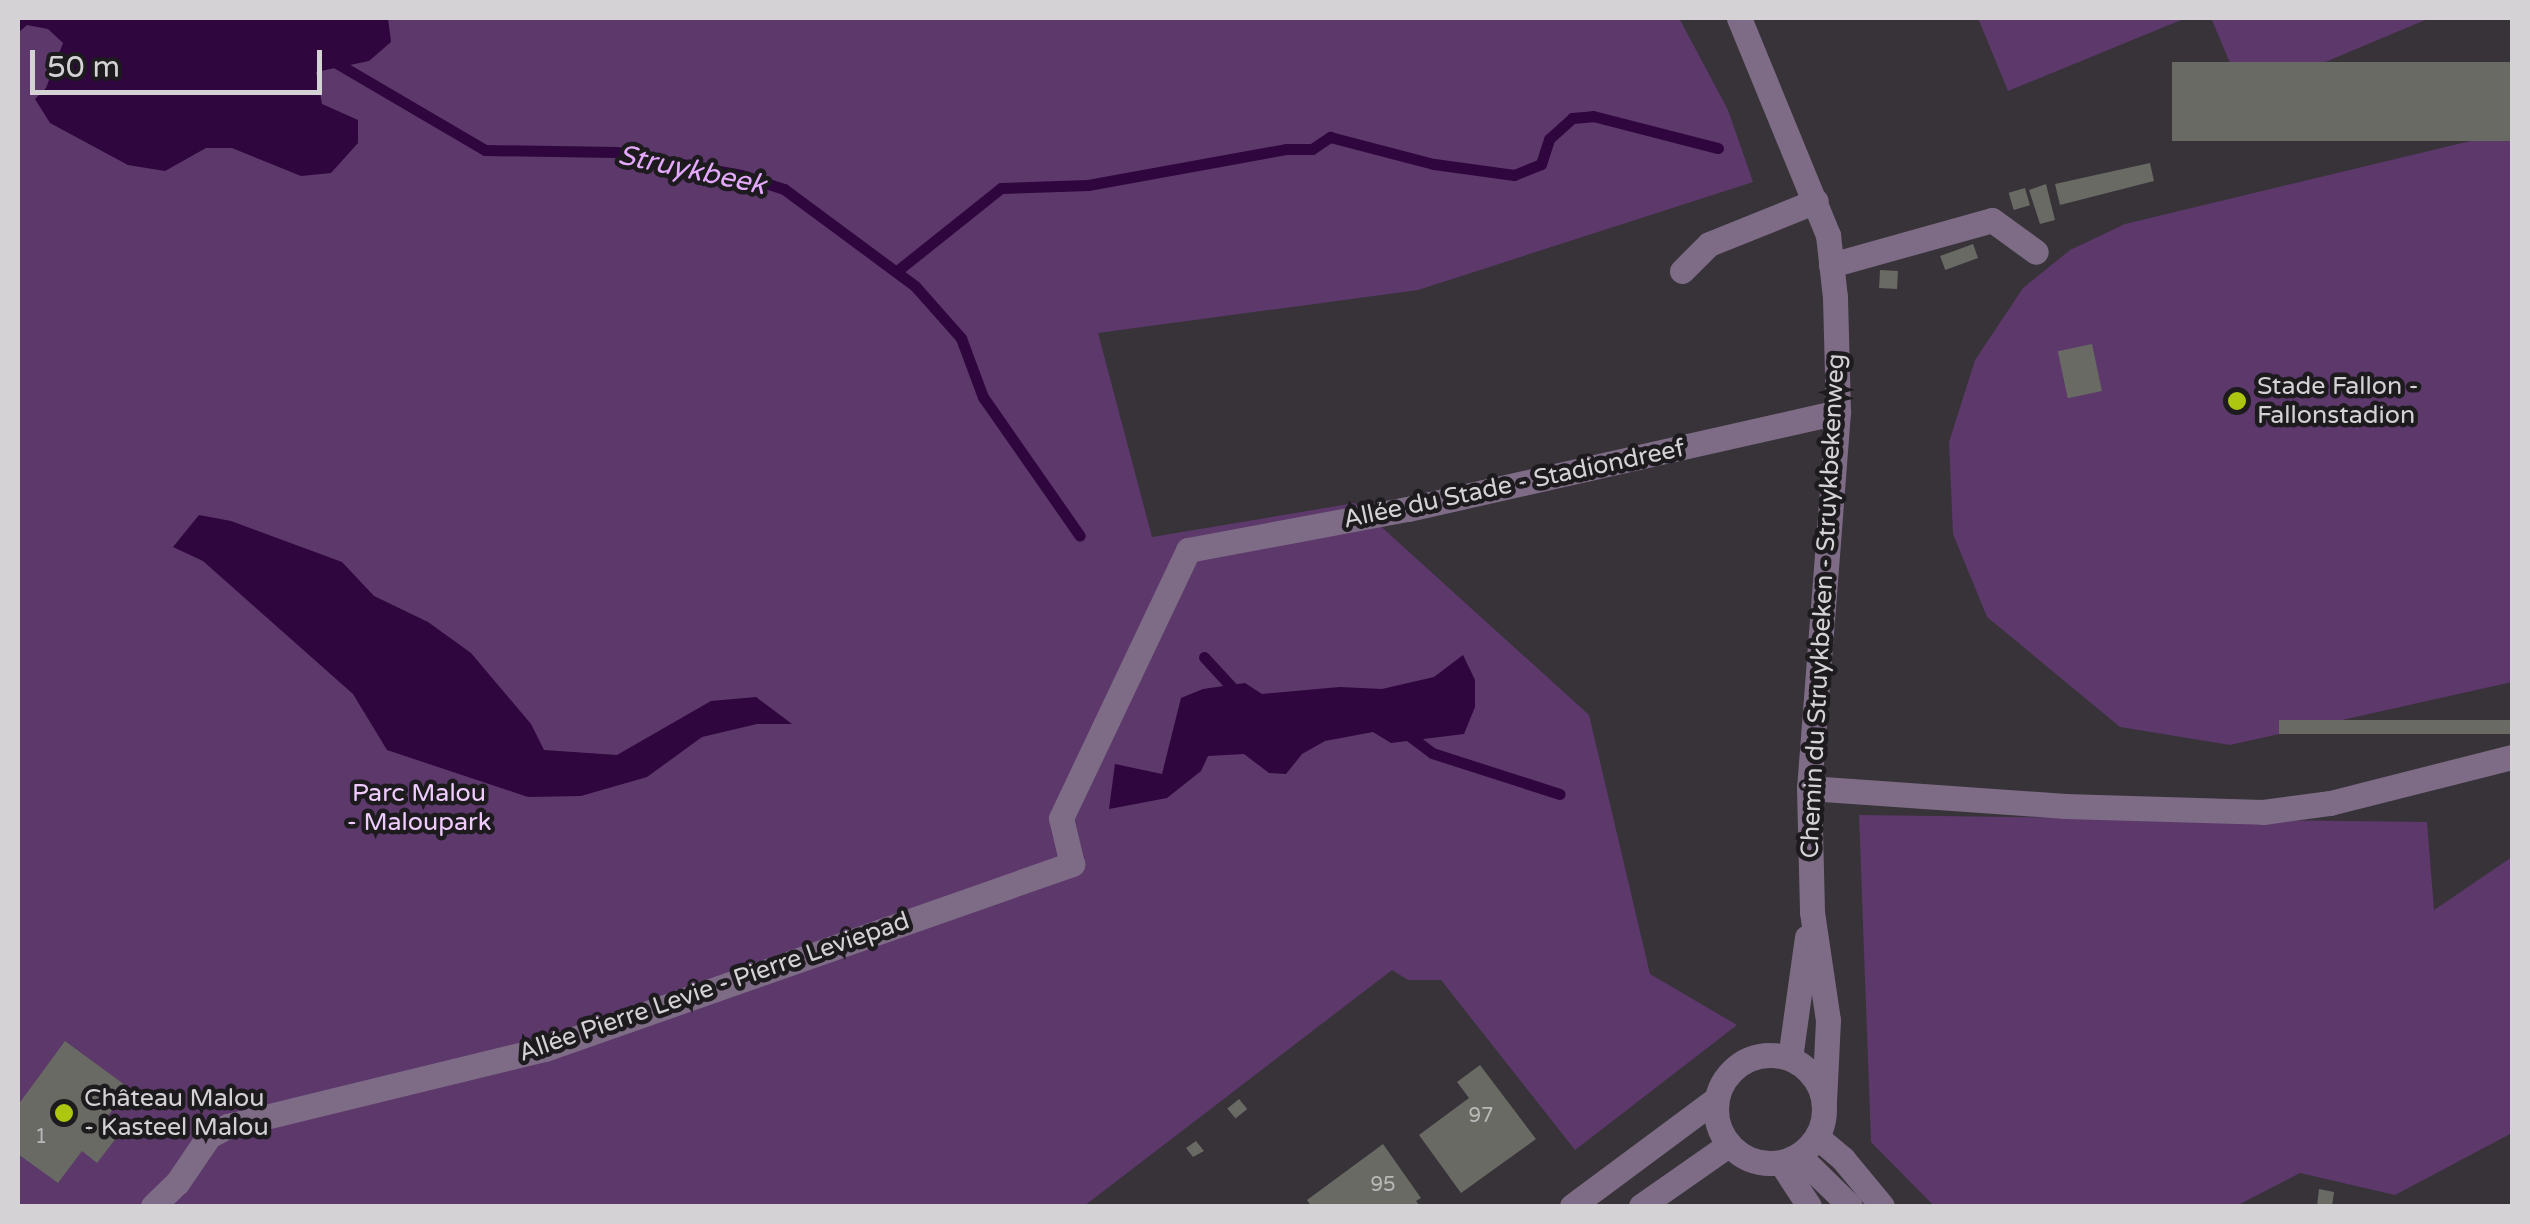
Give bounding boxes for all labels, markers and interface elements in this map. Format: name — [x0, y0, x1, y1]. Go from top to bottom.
scale bar — [35, 30, 328, 92]
text: 50 m — [47, 49, 120, 86]
water label: Struykbeek — [615, 138, 769, 202]
street label: Chemin du Struykbeken - Struykbekenweg — [1795, 353, 1851, 859]
place label: Stade Fallon - Fallonstadion — [2257, 372, 2419, 431]
marker: Stade Fallon - Fallonstadion — [2226, 390, 2248, 412]
street label: Allée du Stade - Stadiondreef — [1340, 433, 1688, 535]
park label: Parc Malou - Maloupark — [347, 779, 491, 838]
street label: Allée Pierre Levie - Pierre Leviepad — [515, 906, 913, 1068]
place label: Château Malou - Kasteel Malou — [84, 1084, 269, 1143]
marker: Château Malou - Kasteel Malou — [53, 1102, 75, 1124]
house number: 97 — [1468, 1104, 1494, 1128]
house number: 1 — [35, 1125, 47, 1149]
house number: 95 — [1370, 1173, 1396, 1197]

